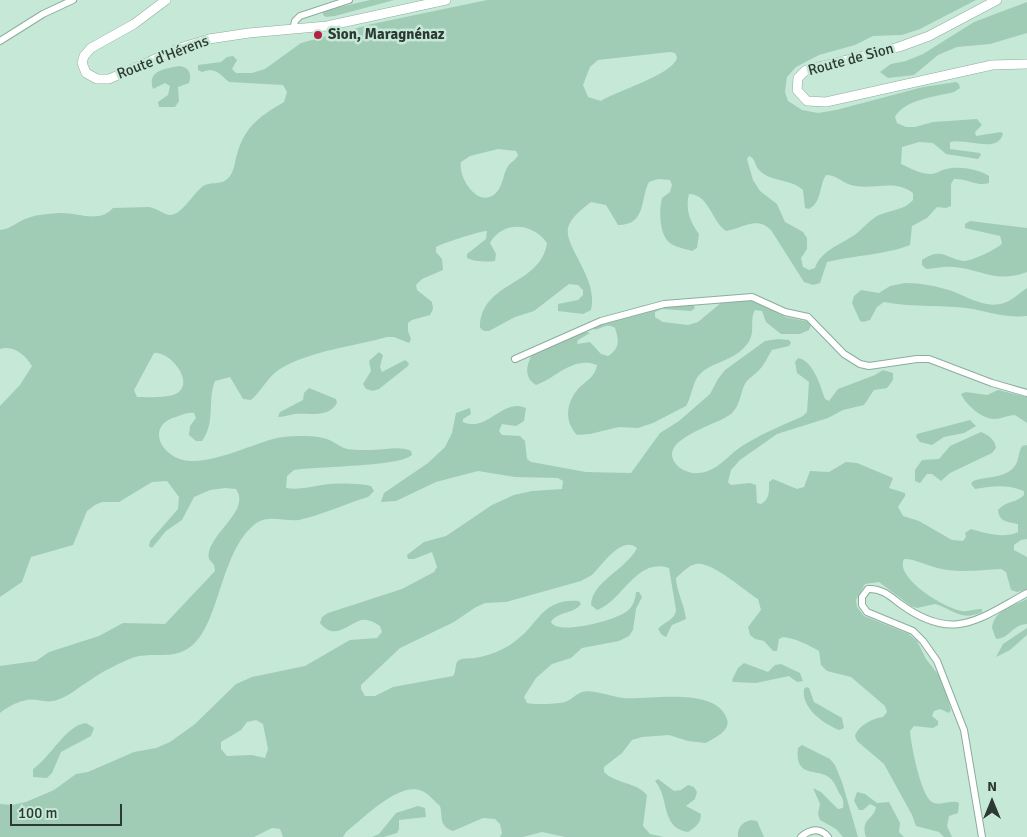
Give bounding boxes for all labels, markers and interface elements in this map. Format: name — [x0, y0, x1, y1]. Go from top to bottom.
place label: Sion, Maragnénaz — [328, 26, 445, 44]
marker: Sion, Maragnénaz — [312, 29, 324, 41]
street label: Route d'Hérens — [115, 32, 211, 84]
street label: Route de Sion — [806, 40, 896, 80]
north arrow — [967, 777, 1017, 827]
text: N — [987, 778, 997, 795]
scale bar — [12, 794, 125, 826]
text: 100 m — [18, 804, 58, 822]

